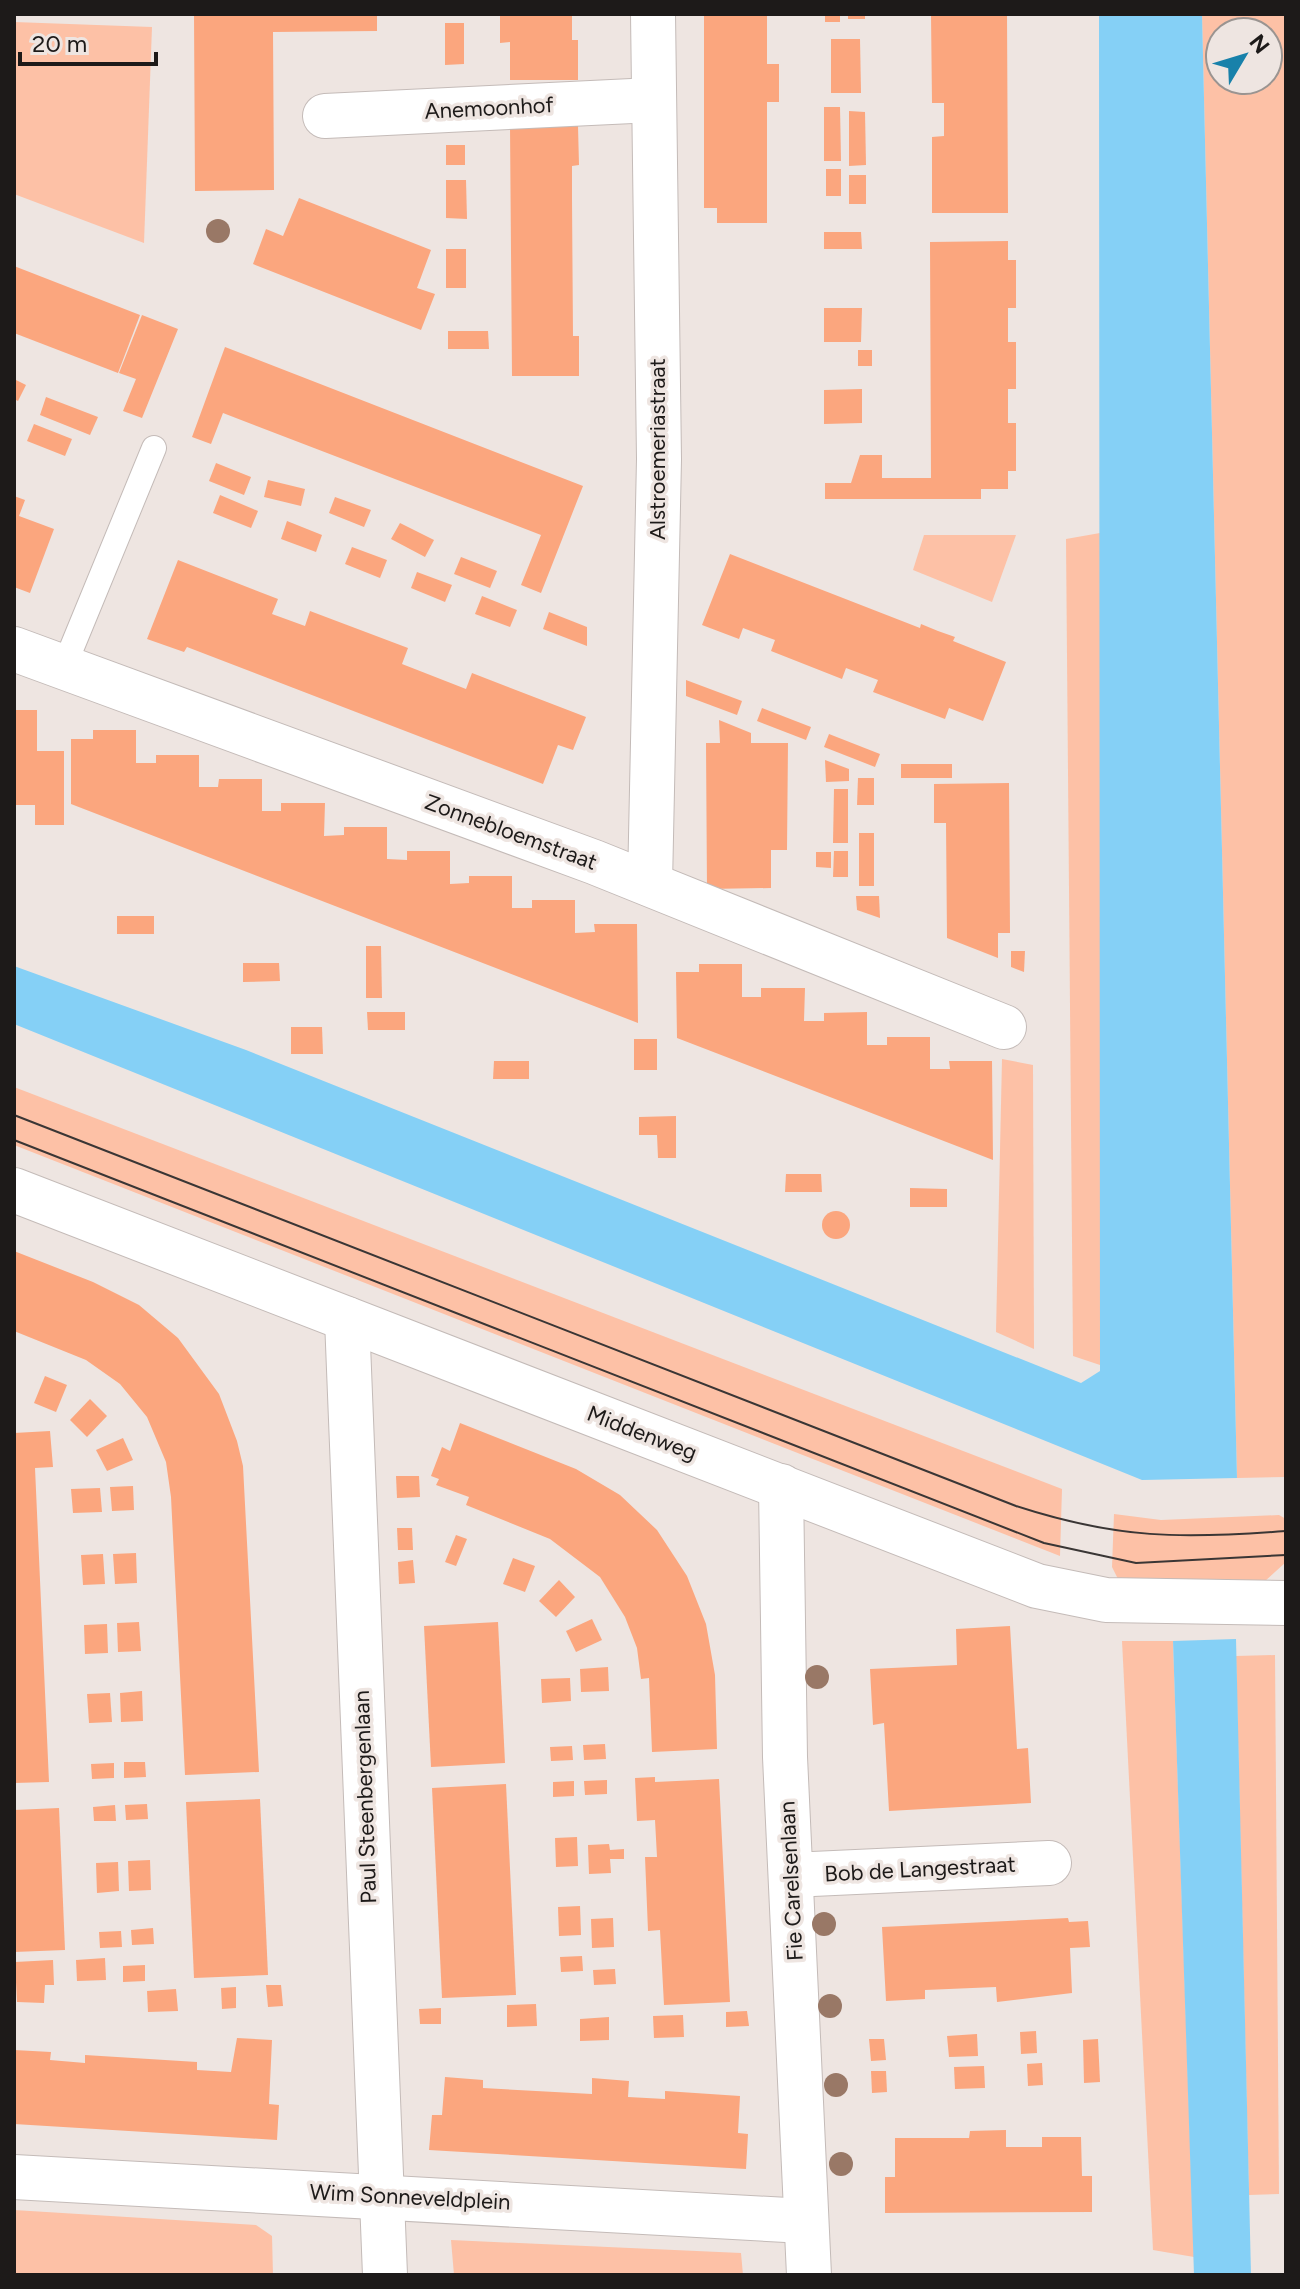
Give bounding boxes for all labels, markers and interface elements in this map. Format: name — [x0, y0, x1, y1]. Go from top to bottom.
scale bar — [20, 16, 156, 66]
north arrow — [1204, 16, 1284, 96]
text: 20 m — [32, 29, 87, 58]
text: N — [1243, 29, 1275, 59]
street label: Anemoonhof — [424, 91, 555, 125]
street label: Alstroemeriastraat — [644, 358, 671, 540]
street label: Zonnebloemstraat — [421, 788, 601, 876]
street label: Middenweg — [583, 1400, 701, 1466]
street label: Paul Steenbergenlaan — [348, 1690, 382, 1904]
street label: Fie Carelsenlaan — [773, 1800, 809, 1962]
street label: Bob de Langestraat — [824, 1851, 1016, 1887]
street label: Wim Sonneveldplein — [309, 2178, 511, 2216]

